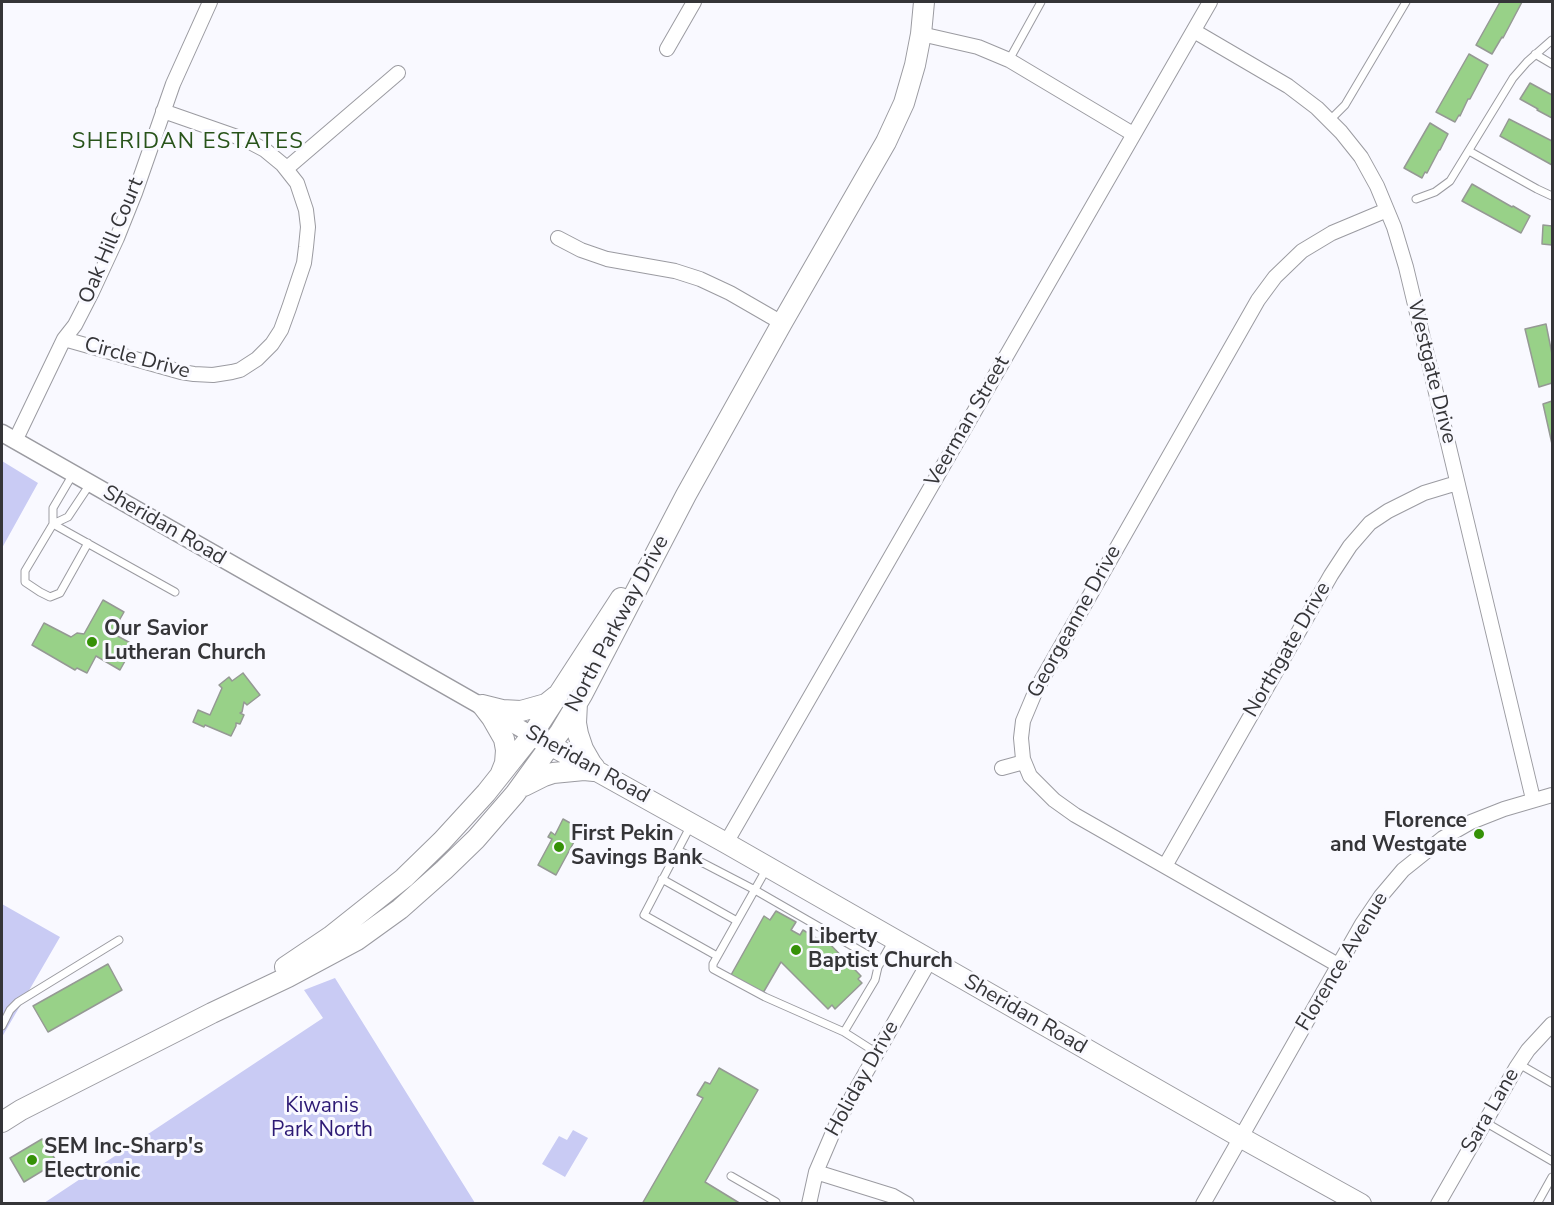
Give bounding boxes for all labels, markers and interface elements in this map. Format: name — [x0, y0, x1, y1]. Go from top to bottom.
district label: SHERIDAN ESTATES — [72, 130, 304, 156]
street label: Oak Hill Court — [74, 174, 150, 308]
street label: Westgate Drive — [1401, 297, 1461, 447]
street label: Circle Drive — [81, 333, 193, 385]
street label: Veerman Street — [920, 352, 1016, 492]
street label: Sheridan Road — [98, 481, 230, 571]
street label: North Parkway Drive — [561, 532, 675, 716]
street label: Georgeanne Drive — [1023, 541, 1127, 703]
street label: Northgate Drive — [1239, 578, 1337, 722]
place label: Our Savior Lutheran Church — [104, 617, 266, 667]
marker: Our Savior Lutheran Church — [85, 635, 99, 649]
street label: Sheridan Road — [521, 721, 653, 809]
place label: Florence and Westgate — [1330, 809, 1467, 859]
place label: First Pekin Savings Bank — [571, 822, 702, 872]
marker: Florence and Westgate — [1472, 827, 1486, 841]
marker: First Pekin Savings Bank — [552, 840, 566, 854]
street label: Florence Avenue — [1292, 888, 1394, 1036]
place label: Liberty Baptist Church — [808, 925, 953, 975]
marker: Liberty Baptist Church — [789, 943, 803, 957]
street label: Sheridan Road — [959, 970, 1091, 1060]
street label: Holiday Drive — [821, 1017, 905, 1141]
street label: Sara Lane — [1457, 1064, 1525, 1158]
park label: Kiwanis Park North — [271, 1094, 373, 1144]
place label: SEM Inc-Sharp's Electronic — [44, 1135, 203, 1185]
marker: SEM Inc-Sharp's Electronic — [25, 1153, 39, 1167]

